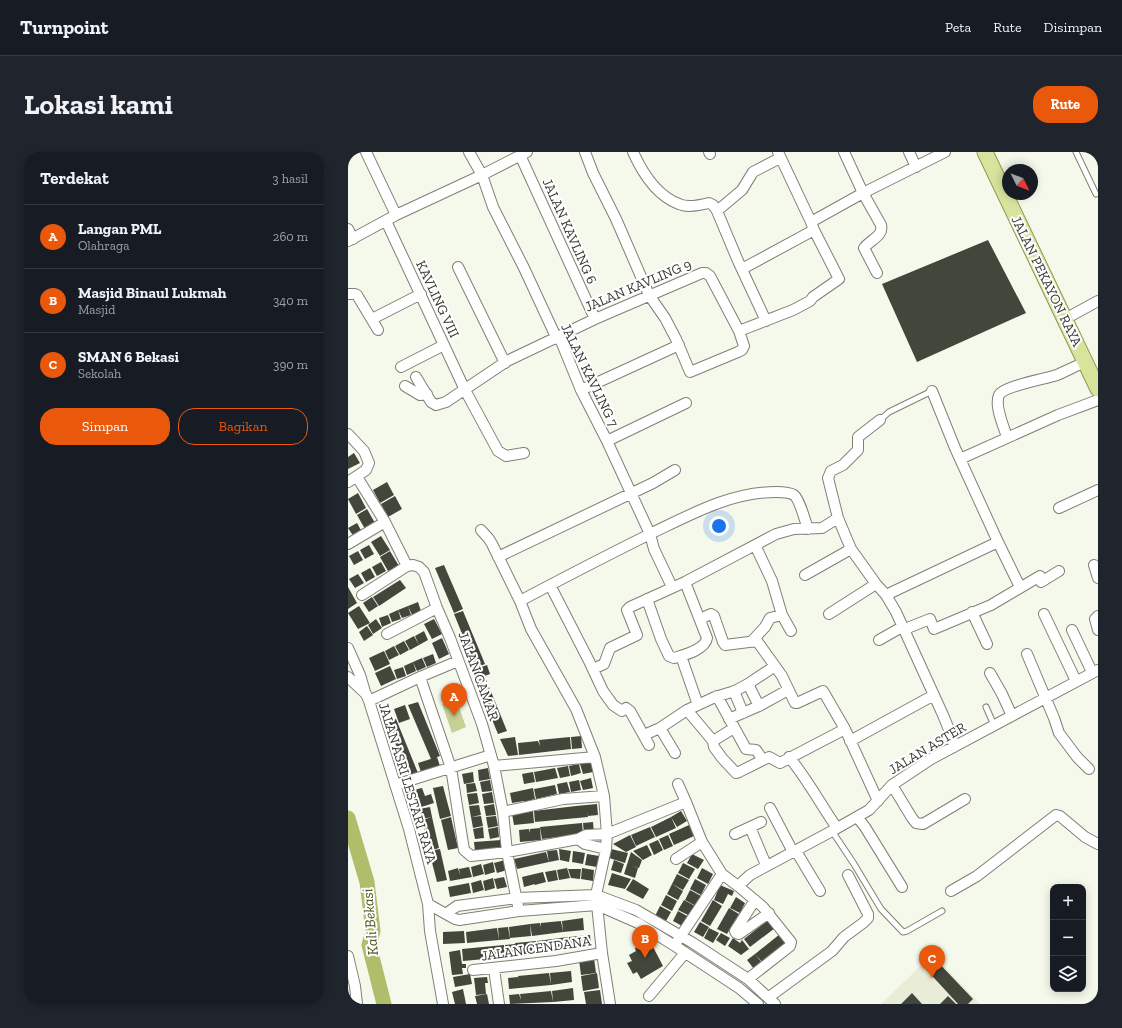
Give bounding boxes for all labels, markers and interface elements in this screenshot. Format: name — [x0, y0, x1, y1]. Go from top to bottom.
text: Turnpoint — [20, 16, 108, 39]
text: Peta — [945, 19, 971, 36]
text: Rute — [993, 19, 1022, 36]
text: Disimpan — [1044, 19, 1102, 36]
button: Rute — [1033, 86, 1098, 123]
text: Lokasi kami — [24, 88, 173, 121]
north arrow — [1002, 164, 1038, 200]
text: Terdekat — [40, 168, 109, 188]
text: 3 hasil — [272, 171, 308, 186]
street label: JALAN KAVLING 6 — [539, 176, 600, 287]
street label: JALAN PEKAYON RAYA — [1008, 213, 1086, 350]
text: Langan PML — [78, 220, 161, 238]
text: A — [49, 229, 57, 244]
text: 260 m — [273, 229, 308, 244]
text: Olahraga — [78, 238, 129, 253]
street label: JALAN KAVLING 9 — [582, 255, 694, 316]
street label: KAVLING VIII — [412, 258, 463, 341]
text: Masjid Binaul Lukmah — [78, 284, 227, 302]
text: B — [49, 293, 57, 308]
text: 340 m — [273, 293, 308, 308]
text: Masjid — [78, 302, 115, 317]
street label: JALAN KAVLING 7 — [557, 321, 622, 430]
text: SMAN 6 Bekasi — [78, 348, 179, 366]
text: C — [49, 357, 57, 372]
text: 390 m — [273, 357, 308, 372]
text: Sekolah — [78, 366, 121, 381]
button: Simpan — [40, 408, 170, 445]
button: Bagikan — [178, 408, 308, 445]
your location — [709, 516, 729, 536]
street label: JALAN CAMAR — [455, 629, 503, 723]
pin: A — [441, 683, 467, 716]
street label: JALAN ASRI LESTARI RAYA — [375, 701, 440, 867]
street label: JALAN ASTER — [886, 719, 969, 778]
map controls — [1050, 884, 1086, 992]
button: + — [1050, 884, 1086, 920]
water label: Kali Bekasi — [358, 888, 382, 956]
button: − — [1050, 920, 1086, 956]
pin: B — [632, 925, 658, 958]
street label: JALAN CENDANA — [480, 932, 593, 965]
pin: C — [919, 945, 945, 978]
button: layers — [1050, 956, 1086, 992]

